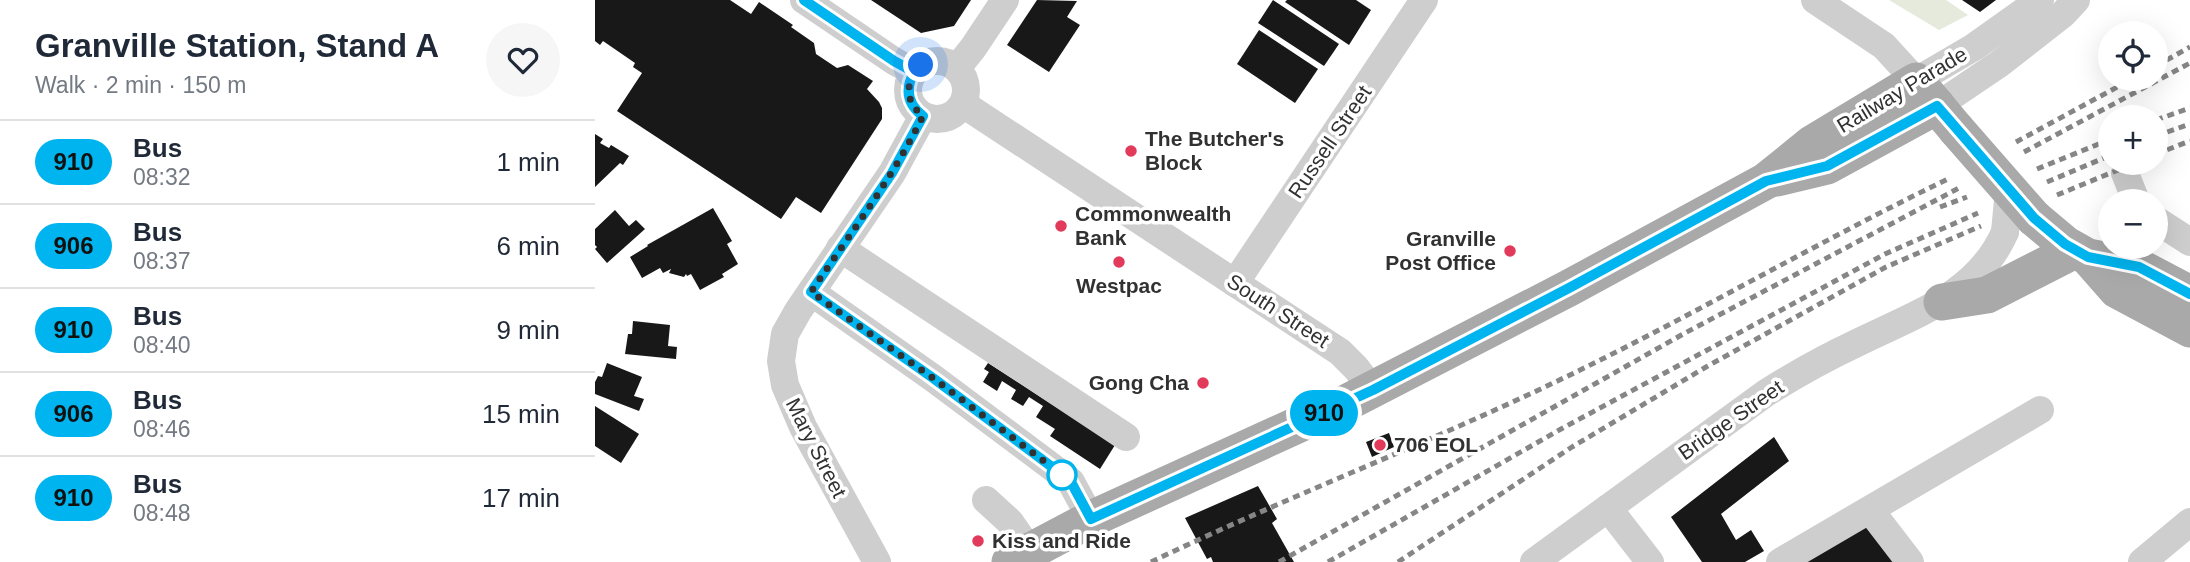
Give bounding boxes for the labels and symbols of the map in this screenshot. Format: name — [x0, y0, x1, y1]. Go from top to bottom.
street label: Railway Parade — [1833, 42, 1971, 137]
your location — [903, 47, 938, 82]
street label: Russell Street — [1284, 81, 1376, 202]
place label: The Butcher's Block — [1145, 127, 1284, 174]
marker: The Butcher's Block — [1123, 143, 1139, 159]
place label: Commonwealth Bank — [1075, 202, 1231, 249]
marker: Commonwealth Bank — [1053, 218, 1069, 234]
place label: Granville Post Office — [1385, 227, 1496, 274]
marker: Granville Post Office — [1502, 243, 1518, 259]
marker: Westpac — [1111, 254, 1127, 270]
street label: South Street — [1223, 269, 1334, 352]
place label: Westpac — [1076, 274, 1162, 297]
place label: Gong Cha — [1089, 371, 1189, 394]
marker: Gong Cha — [1195, 375, 1211, 391]
street label: Bridge Street — [1674, 375, 1788, 464]
line badge: 910 — [1284, 390, 1364, 436]
street label: Mary Street — [782, 394, 851, 501]
place label: 706 EOL — [1394, 433, 1478, 456]
marker: 706 EOL — [1372, 437, 1388, 453]
unlabelled marker — [1047, 460, 1077, 490]
place label: Kiss and Ride — [992, 529, 1131, 552]
marker: Kiss and Ride — [970, 533, 986, 549]

